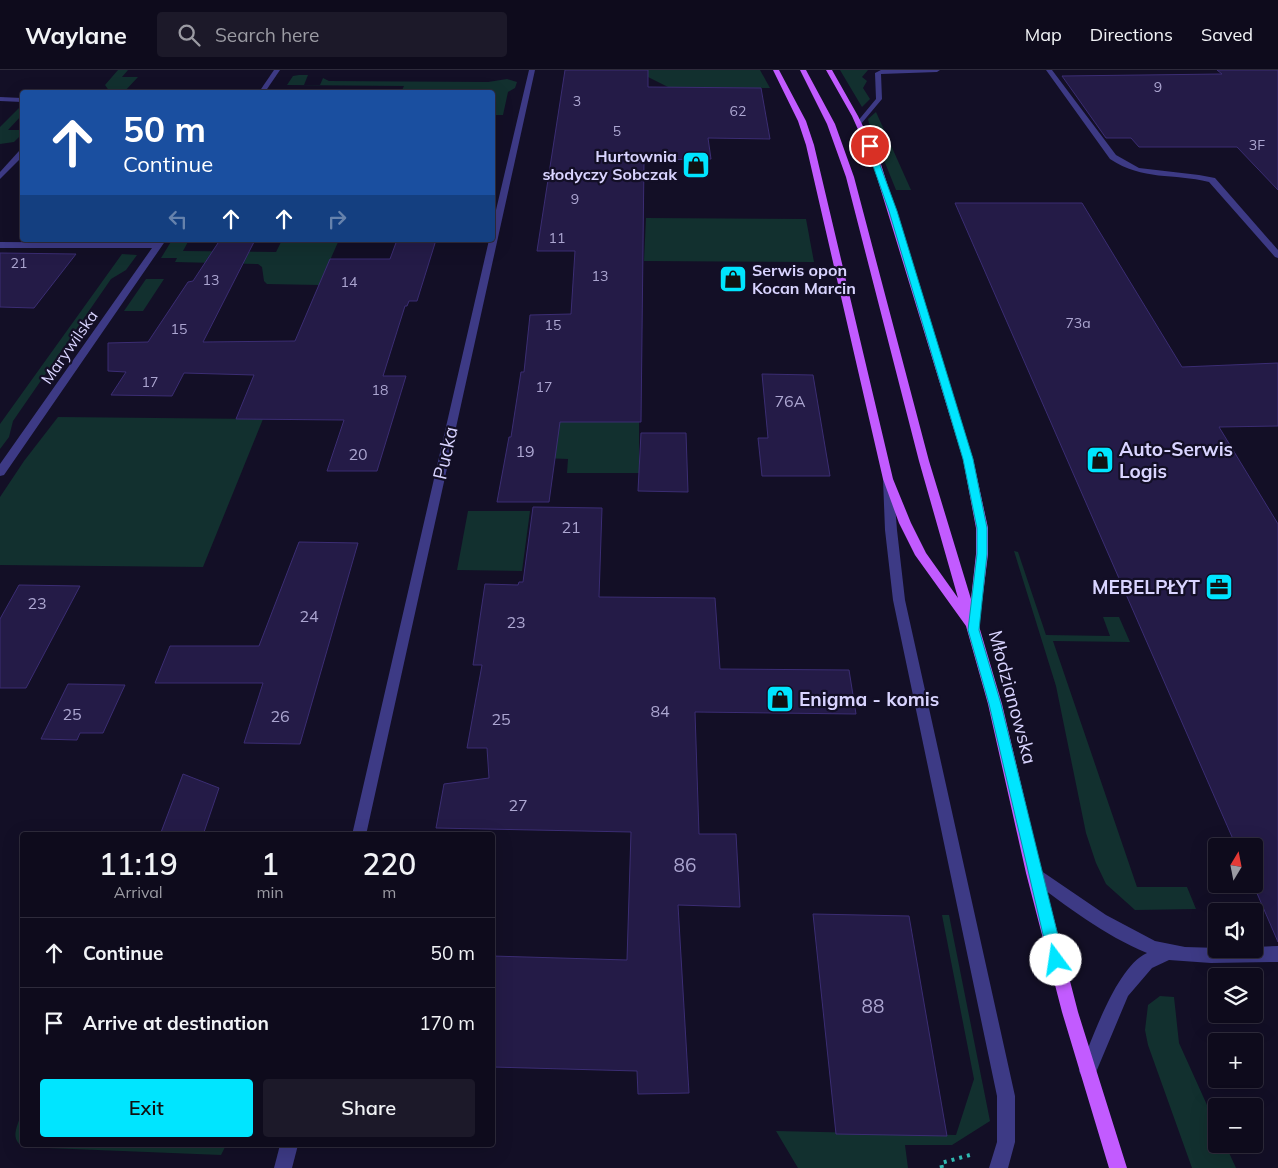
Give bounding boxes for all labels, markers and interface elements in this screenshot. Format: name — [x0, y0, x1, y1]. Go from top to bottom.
search box — [157, 12, 507, 57]
text: Waylane — [25, 20, 127, 50]
icon: search — [175, 21, 203, 49]
text: Search here — [215, 23, 319, 47]
text: Map — [1025, 23, 1062, 46]
text: Directions — [1090, 23, 1173, 46]
text: Saved — [1201, 23, 1253, 46]
house number: 9 — [1154, 78, 1162, 96]
house number: 3 — [573, 92, 581, 110]
house number: 62 — [730, 102, 746, 120]
text: 50 m — [123, 107, 206, 151]
icon: ahead — [40, 110, 105, 175]
house number: 5 — [613, 122, 621, 140]
pin — [849, 125, 891, 167]
icon: arrive — [856, 132, 884, 160]
house number: 3F — [1249, 136, 1265, 154]
place label: Hurtownia słodyczy Sobczak — [543, 146, 678, 184]
text: Continue — [123, 150, 213, 178]
shop icon: Hurtownia słodyczy Sobczak — [681, 150, 711, 180]
house number: 9 — [571, 190, 579, 208]
icon: left — [164, 205, 192, 233]
icon: ahead — [217, 205, 245, 233]
icon: ahead — [270, 205, 298, 233]
icon: right — [323, 205, 351, 233]
house number: 11 — [549, 229, 565, 247]
house number: 21 — [11, 254, 27, 272]
place label: Serwis opon Kocan Marcin — [752, 260, 856, 298]
shop icon: Serwis opon Kocan Marcin — [718, 264, 748, 294]
house number: 13 — [592, 267, 608, 285]
house number: 13 — [203, 271, 219, 289]
house number: 14 — [341, 273, 358, 291]
street label: Marywilska — [36, 306, 102, 388]
house number: 73a — [1065, 314, 1091, 332]
house number: 15 — [545, 316, 561, 334]
house number: 15 — [171, 320, 187, 338]
house number: 17 — [142, 373, 158, 391]
house number: 17 — [536, 378, 552, 396]
house number: 18 — [372, 381, 388, 399]
house number: 76A — [775, 391, 806, 411]
street label: Pucka — [427, 424, 463, 482]
place label: Auto-Serwis Logis — [1119, 437, 1233, 483]
house number: 19 — [515, 441, 535, 461]
house number: 20 — [348, 444, 368, 464]
shop icon: Auto-Serwis Logis — [1085, 445, 1115, 475]
house number: 21 — [561, 517, 581, 537]
office icon: MEBELPŁYT — [1204, 572, 1234, 602]
place label: MEBELPŁYT — [1092, 575, 1200, 599]
house number: 23 — [27, 593, 47, 613]
house number: 24 — [299, 606, 319, 626]
house number: 23 — [506, 612, 526, 632]
street label: Młodzianowska — [984, 627, 1042, 767]
shop icon: Enigma - komis — [765, 684, 795, 714]
place label: Enigma - komis — [799, 687, 939, 711]
house number: 84 — [650, 701, 670, 721]
house number: 25 — [62, 704, 82, 724]
house number: 26 — [270, 706, 290, 726]
house number: 25 — [491, 709, 511, 729]
house number: 27 — [508, 795, 528, 815]
north arrow — [1208, 838, 1262, 892]
map controls — [1208, 838, 1263, 1153]
text: 11:19 — [99, 845, 178, 883]
text: 1 — [261, 845, 279, 883]
text: 220 — [362, 845, 416, 883]
house number: 86 — [674, 853, 696, 877]
text: Arrival — [114, 882, 163, 902]
text: min — [256, 882, 284, 902]
text: m — [382, 882, 396, 902]
button: sound — [1208, 903, 1263, 958]
position arrow — [1029, 933, 1081, 985]
icon: ahead — [40, 939, 68, 967]
text: Continue — [83, 941, 163, 965]
text: 50 m — [431, 941, 475, 965]
button: layers — [1208, 968, 1263, 1023]
house number: 88 — [862, 994, 884, 1018]
icon: arrive — [40, 1009, 68, 1037]
text: Arrive at destination — [83, 1011, 269, 1035]
text: 170 m — [419, 1011, 475, 1035]
button: + — [1208, 1033, 1263, 1088]
button: Exit — [40, 1079, 253, 1137]
button: Share — [263, 1079, 475, 1137]
button: − — [1208, 1098, 1263, 1153]

